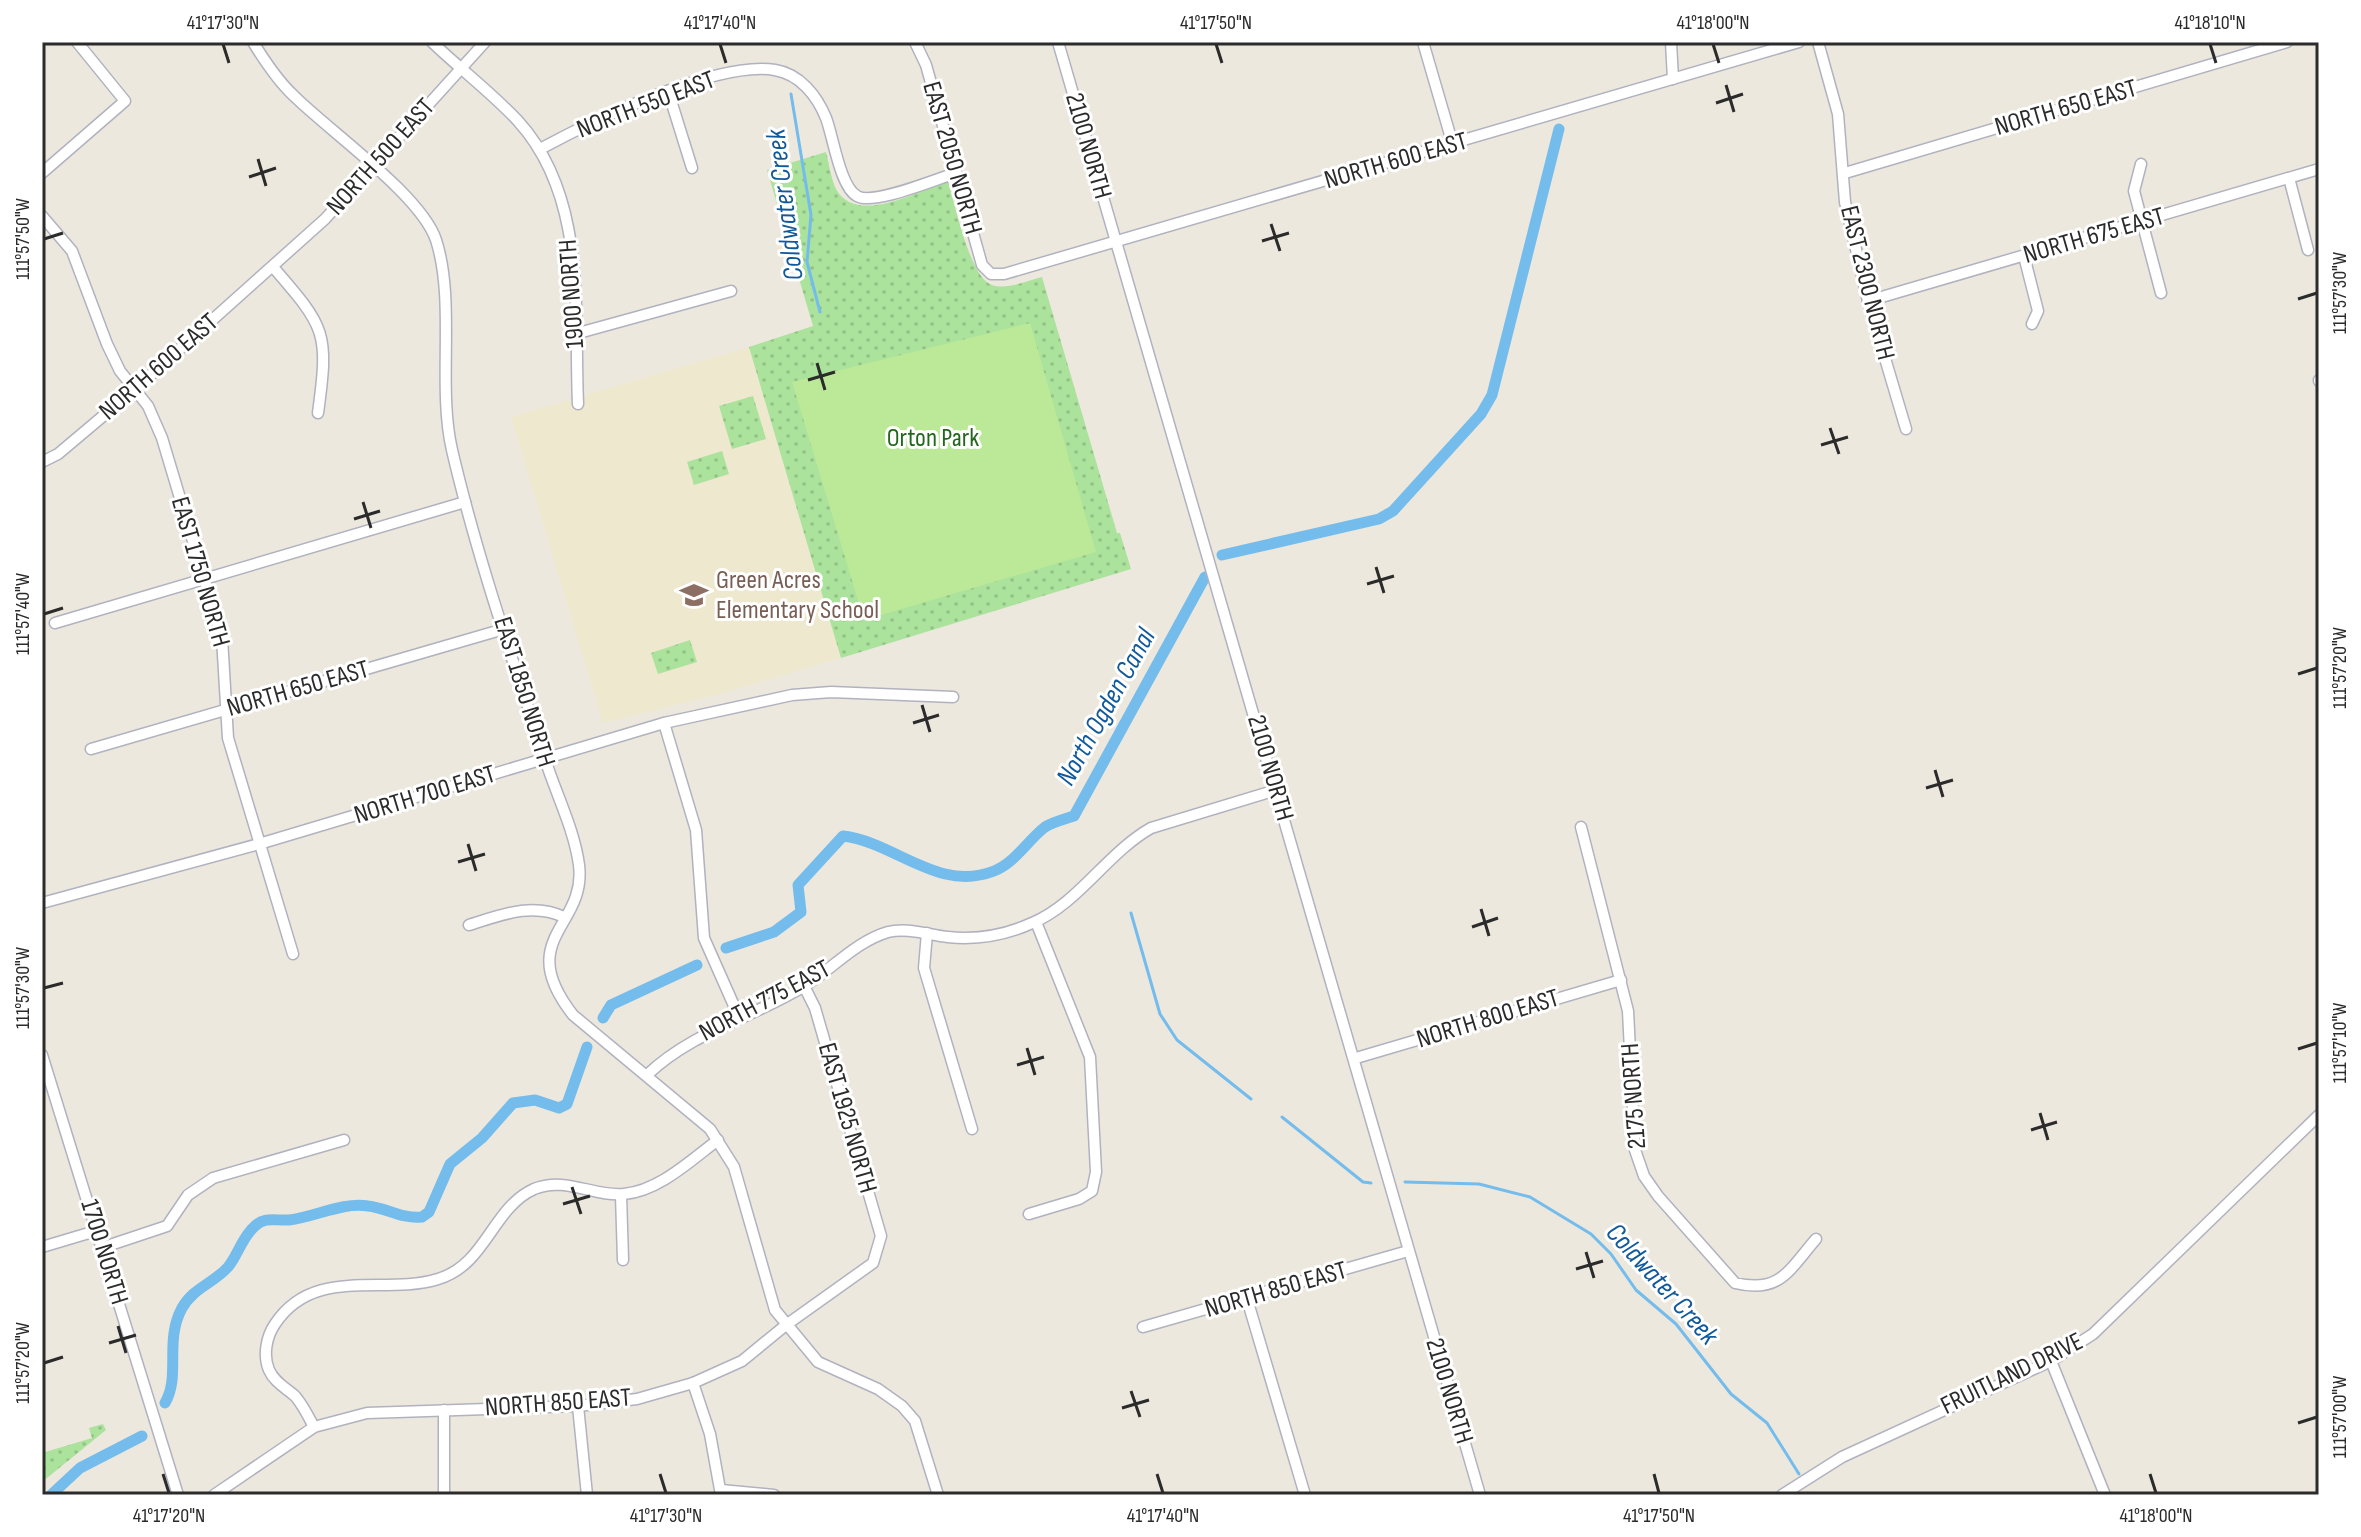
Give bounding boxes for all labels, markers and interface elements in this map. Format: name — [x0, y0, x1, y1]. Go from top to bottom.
text: 41°17'30"N — [187, 11, 259, 35]
text: 41°17'40"N — [684, 11, 756, 35]
text: 41°17'50"N — [1180, 11, 1252, 35]
text: 41°18'00"N — [1676, 11, 1750, 35]
text: 41°18'10"N — [2174, 11, 2246, 35]
street label: NORTH 550 EAST — [573, 64, 719, 146]
street label: NORTH 650 EAST — [1991, 73, 2141, 143]
street label: EAST 2050 NORTH — [915, 78, 989, 238]
street label: 2100 NORTH — [1058, 89, 1118, 203]
street label: NORTH 500 EAST — [320, 92, 442, 222]
water label: Coldwater Creek — [759, 126, 811, 282]
street label: NORTH 600 EAST — [1321, 126, 1471, 196]
text: 111°57'50"W — [11, 198, 35, 280]
street label: NORTH 675 EAST — [2020, 201, 2168, 271]
street label: EAST 2300 NORTH — [1833, 203, 1901, 363]
street label: 1900 NORTH — [553, 238, 591, 350]
text: 111°57'30"W — [2328, 252, 2352, 334]
street label: NORTH 600 EAST — [93, 307, 225, 427]
park label: Orton Park — [887, 423, 979, 454]
street label: EAST 1750 NORTH — [164, 494, 236, 650]
place label: Green Acres Elementary School — [716, 565, 879, 626]
text: 111°57'40"W — [11, 573, 35, 655]
school or university icon: Green Acres Elementary School — [679, 580, 709, 610]
street label: EAST 1850 NORTH — [486, 613, 562, 771]
water label: North Ogden Canal — [1049, 622, 1163, 791]
text: 111°57'20"W — [2328, 627, 2352, 709]
street label: NORTH 650 EAST — [223, 654, 373, 724]
street label: 2100 NORTH — [1240, 711, 1300, 825]
street label: NORTH 700 EAST — [350, 759, 500, 831]
text: 111°57'30"W — [11, 947, 35, 1029]
street label: NORTH 775 EAST — [694, 953, 836, 1049]
street label: NORTH 800 EAST — [1413, 983, 1563, 1055]
text: 111°57'10"W — [2328, 1003, 2352, 1083]
street label: EAST 1925 NORTH — [811, 1039, 883, 1197]
street label: 2175 NORTH — [1615, 1042, 1653, 1150]
street label: 1700 NORTH — [73, 1196, 135, 1308]
water label: Coldwater Creek — [1599, 1216, 1726, 1353]
street label: NORTH 850 EAST — [1201, 1255, 1351, 1325]
text: 111°57'20"W — [11, 1322, 35, 1404]
street label: FRUITLAND DRIVE — [1936, 1326, 2088, 1422]
street label: 2100 NORTH — [1418, 1334, 1480, 1448]
text: 111°57'00"W — [2328, 1376, 2352, 1458]
street label: NORTH 850 EAST — [484, 1382, 632, 1424]
text: 41°17'20"N — [133, 1504, 205, 1528]
text: 41°17'30"N — [630, 1504, 702, 1528]
text: 41°17'40"N — [1127, 1504, 1199, 1528]
text: 41°17'50"N — [1623, 1504, 1695, 1528]
text: 41°18'00"N — [2119, 1504, 2193, 1528]

